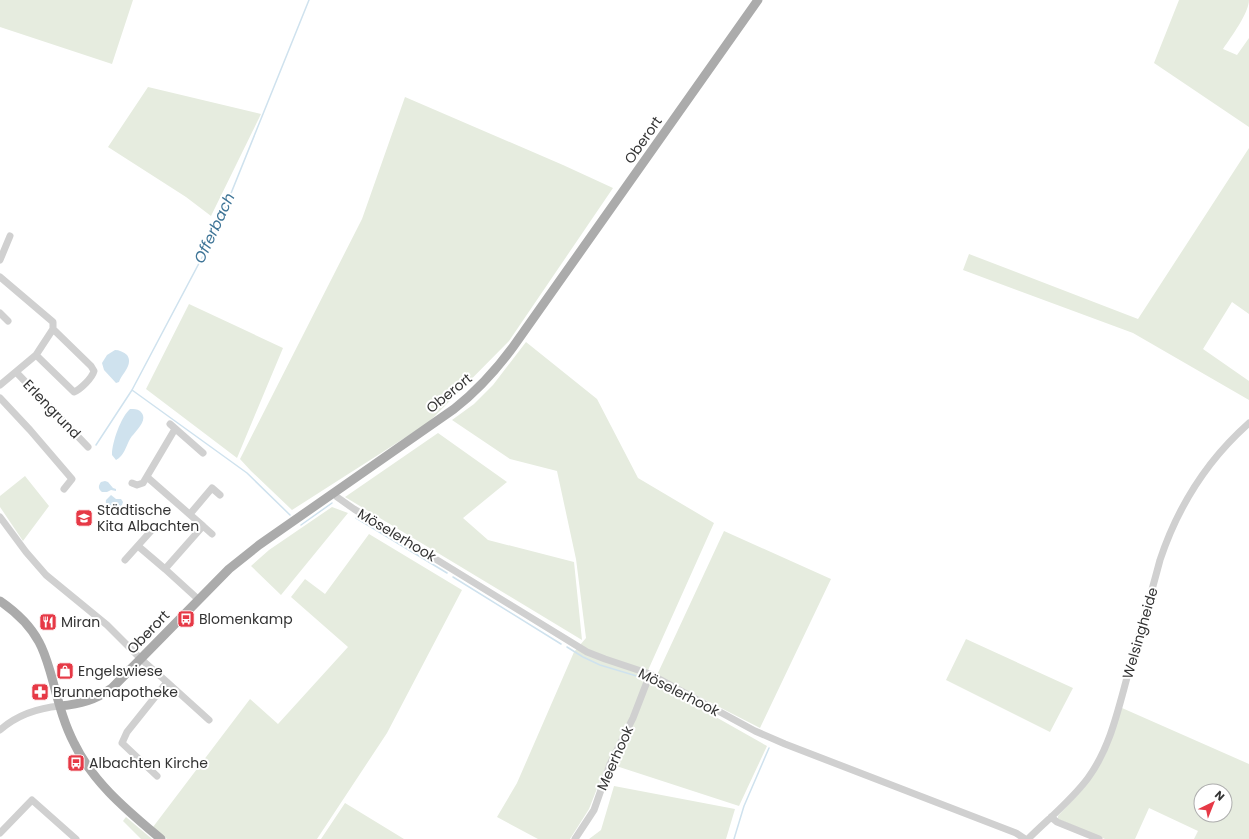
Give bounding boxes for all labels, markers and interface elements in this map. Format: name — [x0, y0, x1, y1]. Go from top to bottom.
street label: Oberort — [619, 112, 667, 168]
water label: Offerbach — [189, 189, 239, 267]
street label: Oberort — [422, 368, 476, 418]
street label: Erlengrund — [19, 375, 85, 443]
place label: Städtische Kita Albachten — [97, 500, 199, 536]
street label: Möselerhook — [354, 504, 441, 567]
school or university icon: Städtische Kita Albachten — [74, 508, 94, 528]
street label: Welsingheide — [1117, 585, 1163, 681]
street label: Oberort — [122, 606, 174, 658]
bus stop icon: Blomenkamp — [176, 609, 196, 629]
place label: Blomenkamp — [199, 609, 293, 629]
restaurant icon: Miran — [38, 612, 58, 632]
place label: Miran — [61, 612, 100, 632]
shop icon: Engelswiese — [55, 661, 75, 681]
place label: Engelswiese — [78, 661, 163, 681]
street label: Möselerhook — [635, 663, 724, 721]
pharmacy icon: Brunnenapotheke — [30, 682, 50, 702]
place label: Brunnenapotheke — [53, 682, 178, 702]
street label: Meerhook — [592, 722, 638, 793]
bus stop icon: Albachten Kirche — [66, 753, 86, 773]
place label: Albachten Kirche — [89, 753, 208, 773]
north arrow — [1193, 783, 1233, 823]
text: N — [1211, 787, 1228, 804]

